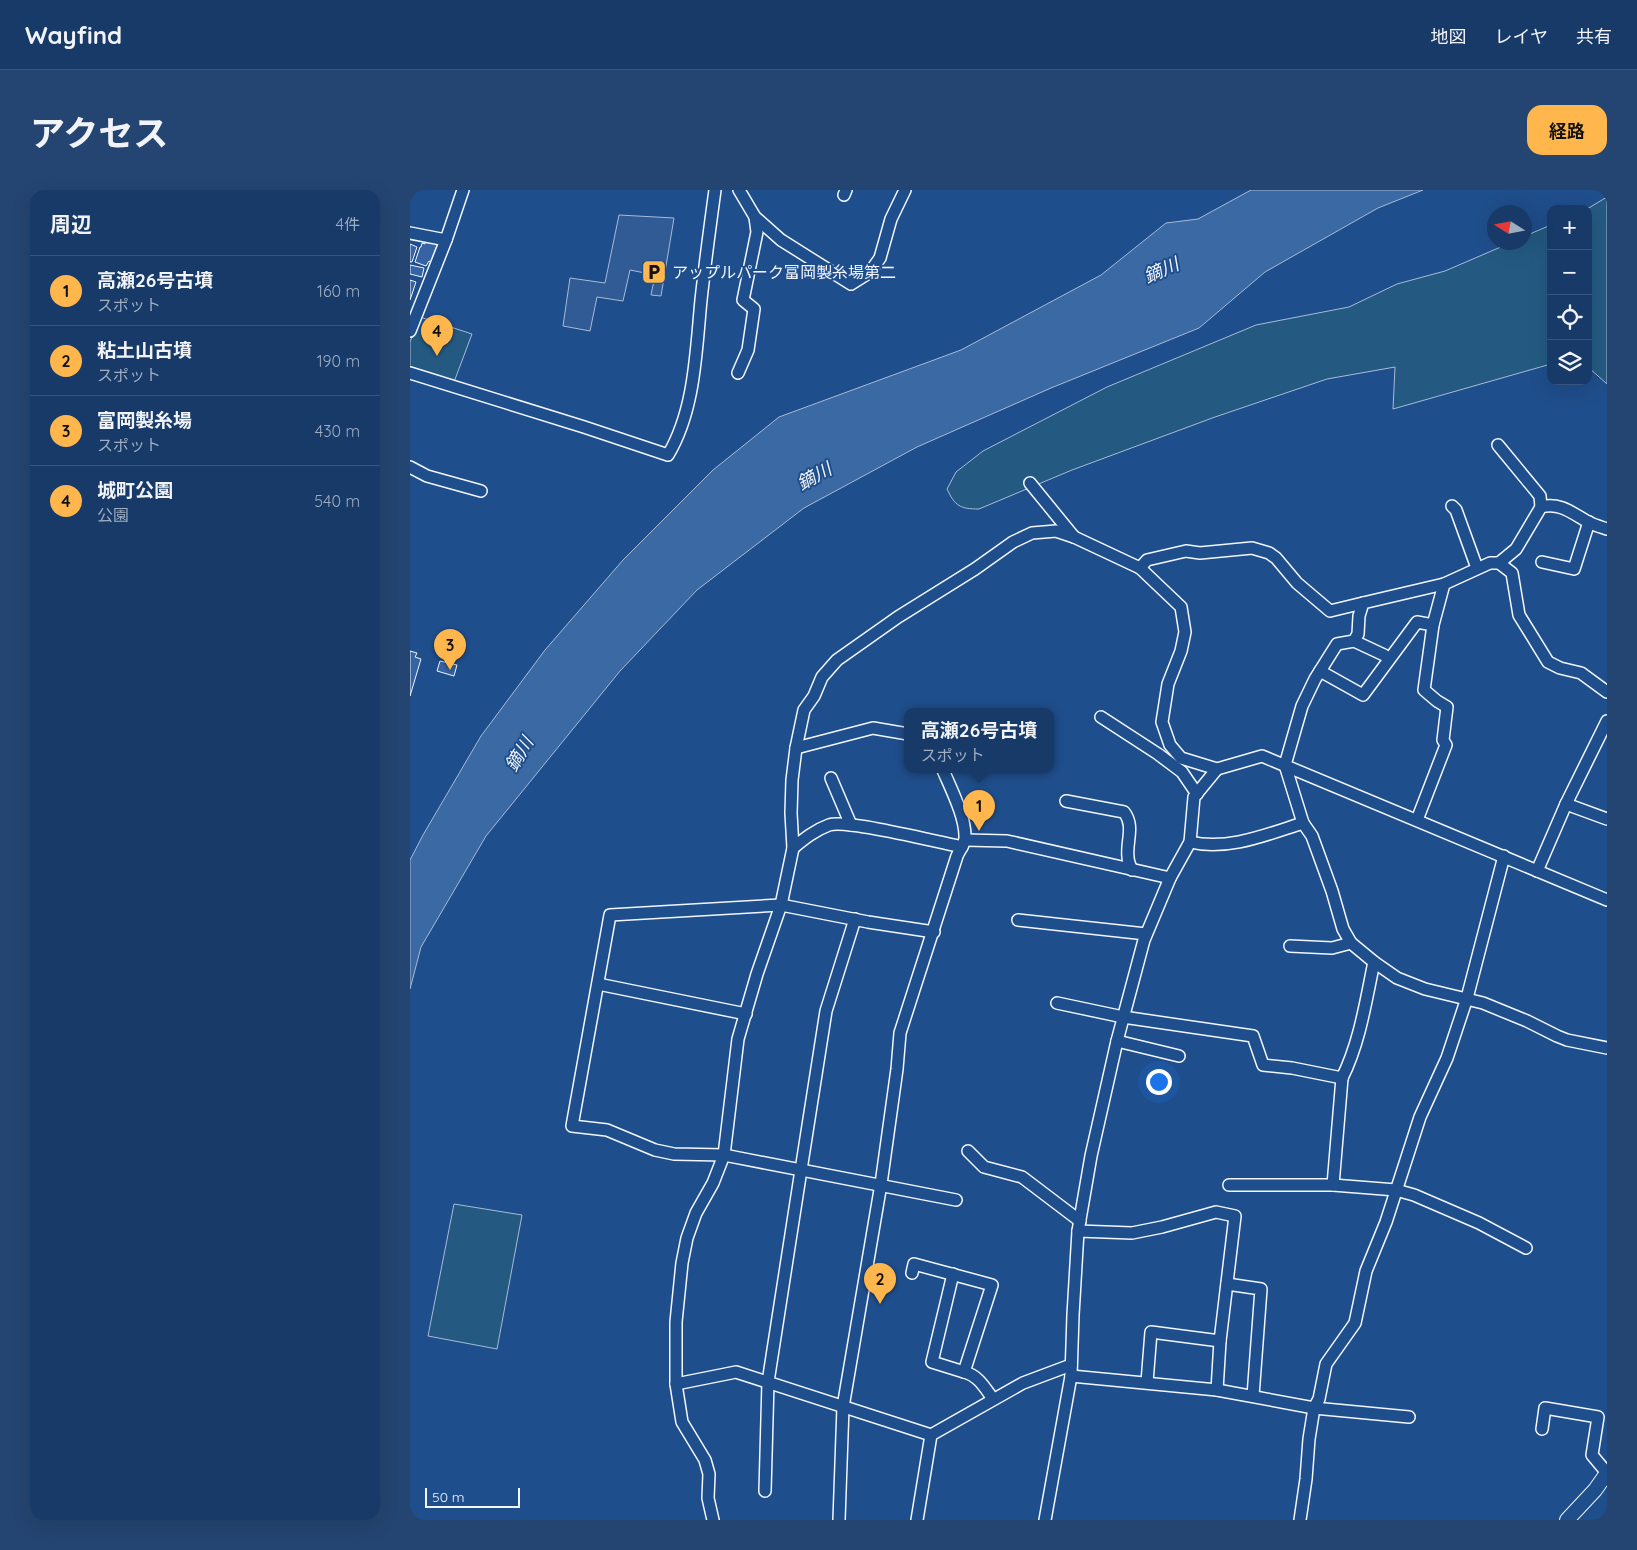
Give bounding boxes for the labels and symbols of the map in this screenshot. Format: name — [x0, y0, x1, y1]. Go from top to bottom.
north arrow — [1487, 205, 1532, 250]
water label: 鏑川 — [1140, 251, 1184, 288]
parking icon: アップルパーク富岡製糸場第二 — [641, 259, 667, 285]
place label: アップルパーク富岡製糸場第二 — [672, 262, 896, 282]
pin: 4 — [421, 315, 453, 356]
water label: 鏑川 — [793, 456, 837, 495]
pin: 3 — [434, 629, 466, 670]
water label: 鏑川 — [500, 731, 539, 775]
pin: 1 — [963, 790, 995, 831]
your location — [1146, 1069, 1172, 1095]
pin: 2 — [864, 1263, 896, 1304]
scale bar — [425, 1485, 520, 1508]

